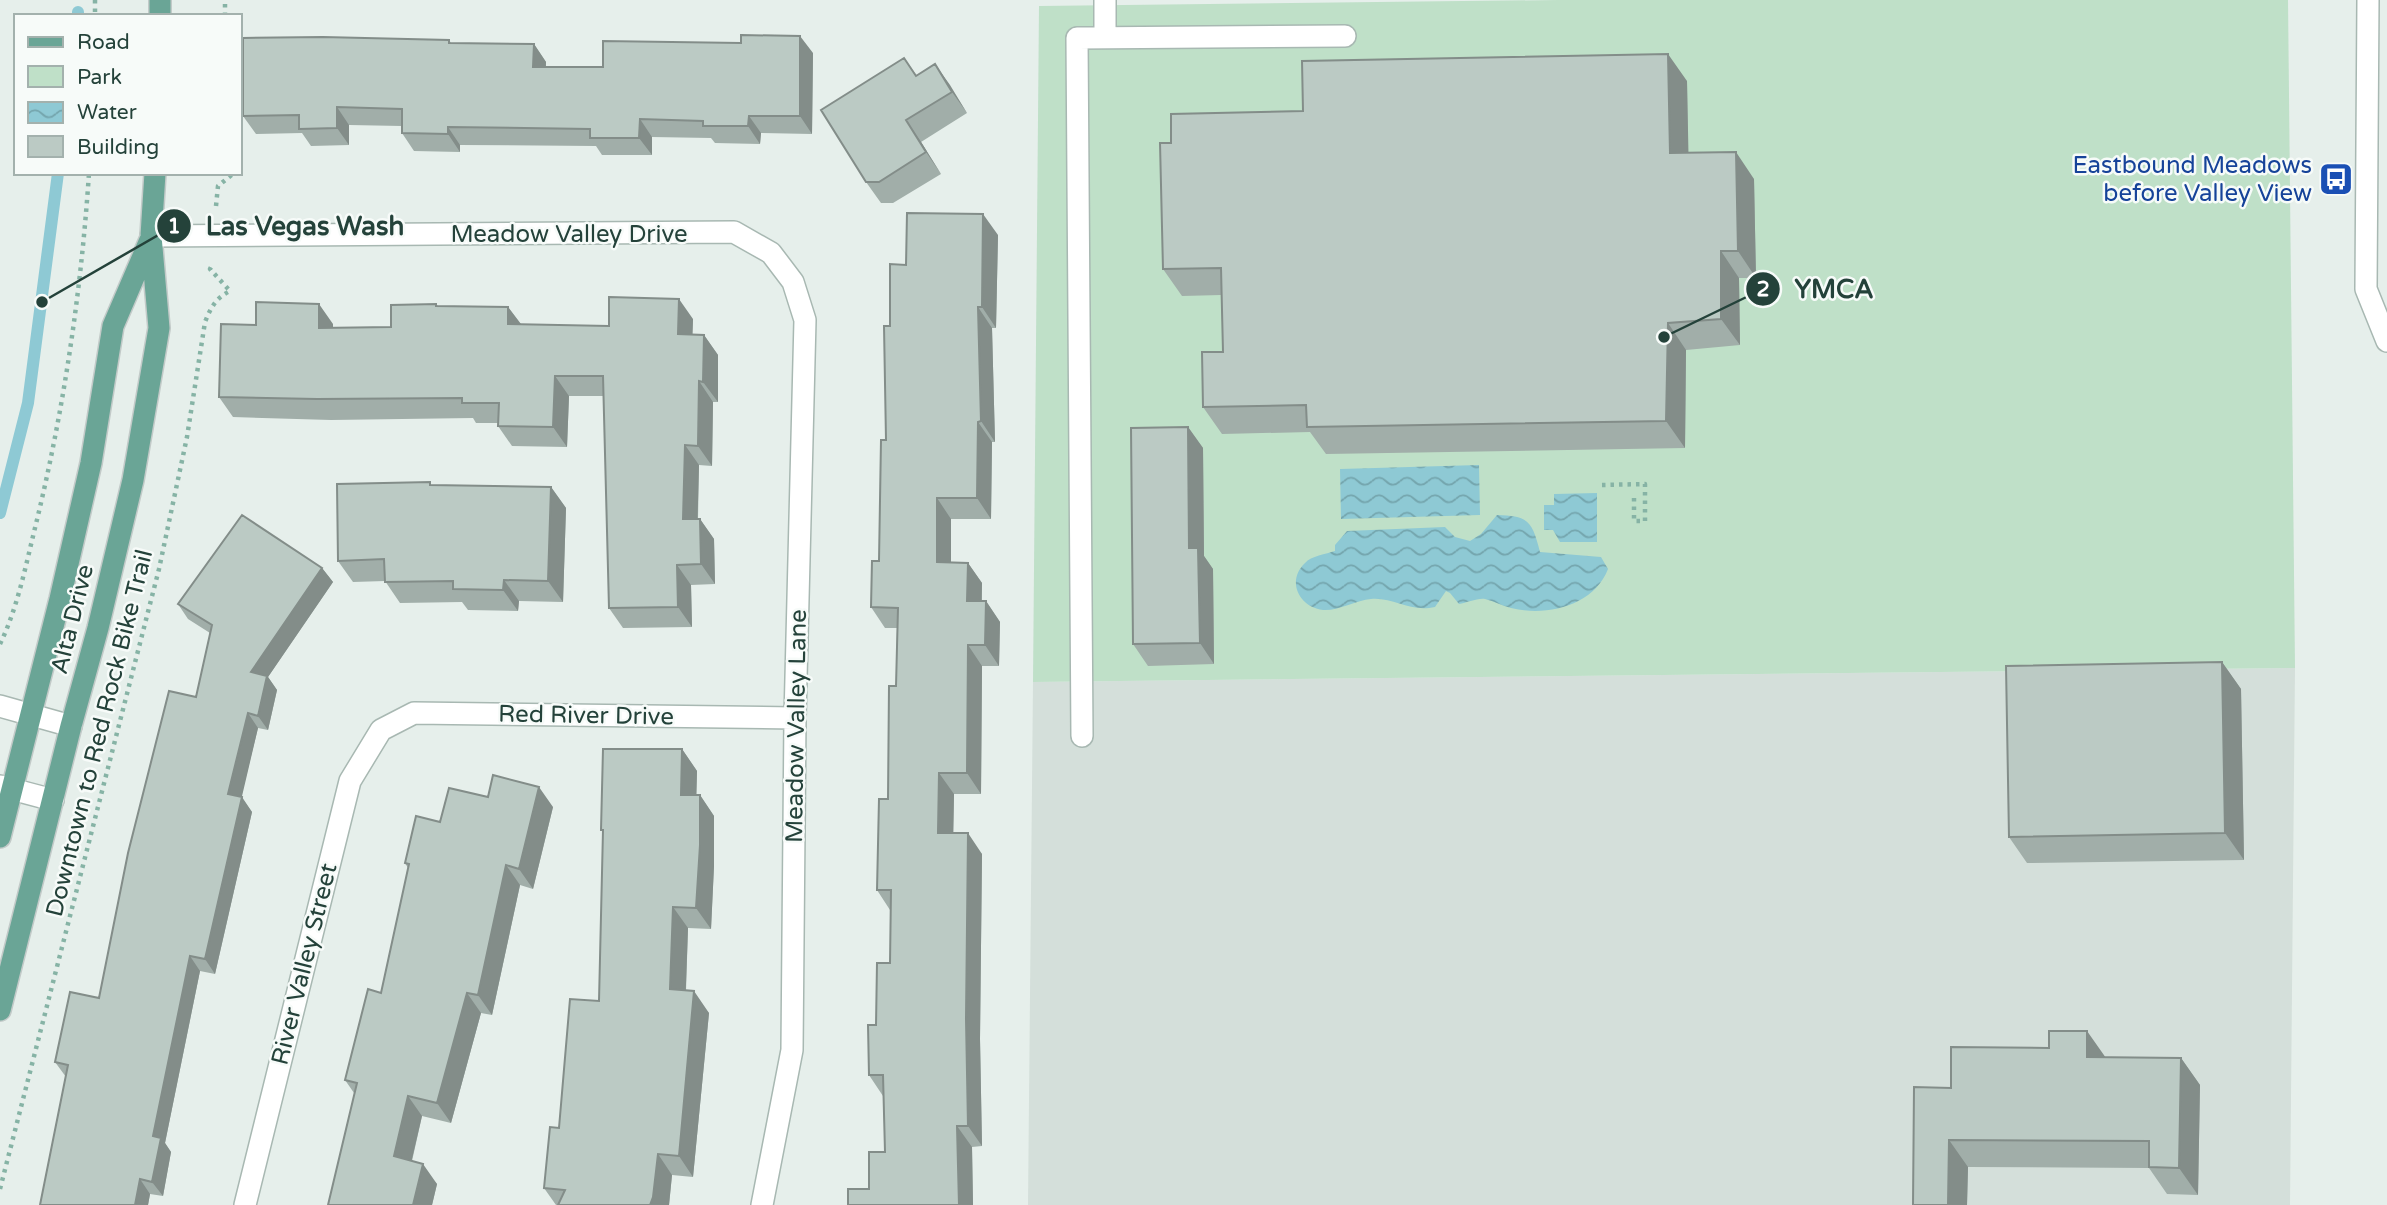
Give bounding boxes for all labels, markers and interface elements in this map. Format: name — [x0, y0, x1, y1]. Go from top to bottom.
legend — [14, 14, 242, 175]
text: Road — [77, 30, 130, 55]
text: Park — [77, 65, 122, 90]
text: Water — [77, 100, 137, 125]
text: Building — [77, 135, 159, 160]
place label: Eastbound Meadows before Valley View — [2072, 151, 2312, 208]
bus stop icon: Eastbound Meadows before Valley View — [2317, 160, 2355, 198]
callout: Las Vegas Wash — [157, 203, 419, 250]
text: Las Vegas Wash — [206, 211, 404, 242]
text: 1 — [167, 214, 181, 239]
street label: Meadow Valley Drive — [450, 220, 688, 249]
callout: YMCA — [1746, 265, 1888, 312]
text: YMCA — [1794, 274, 1874, 305]
text: 2 — [1756, 277, 1770, 302]
street label: Downtown to Red Rock Bike Trail — [40, 547, 159, 920]
street label: Alta Drive — [45, 561, 100, 677]
street label: Meadow Valley Lane — [780, 609, 813, 843]
street label: Red River Drive — [498, 699, 674, 732]
street label: River Valley Street — [265, 860, 344, 1068]

